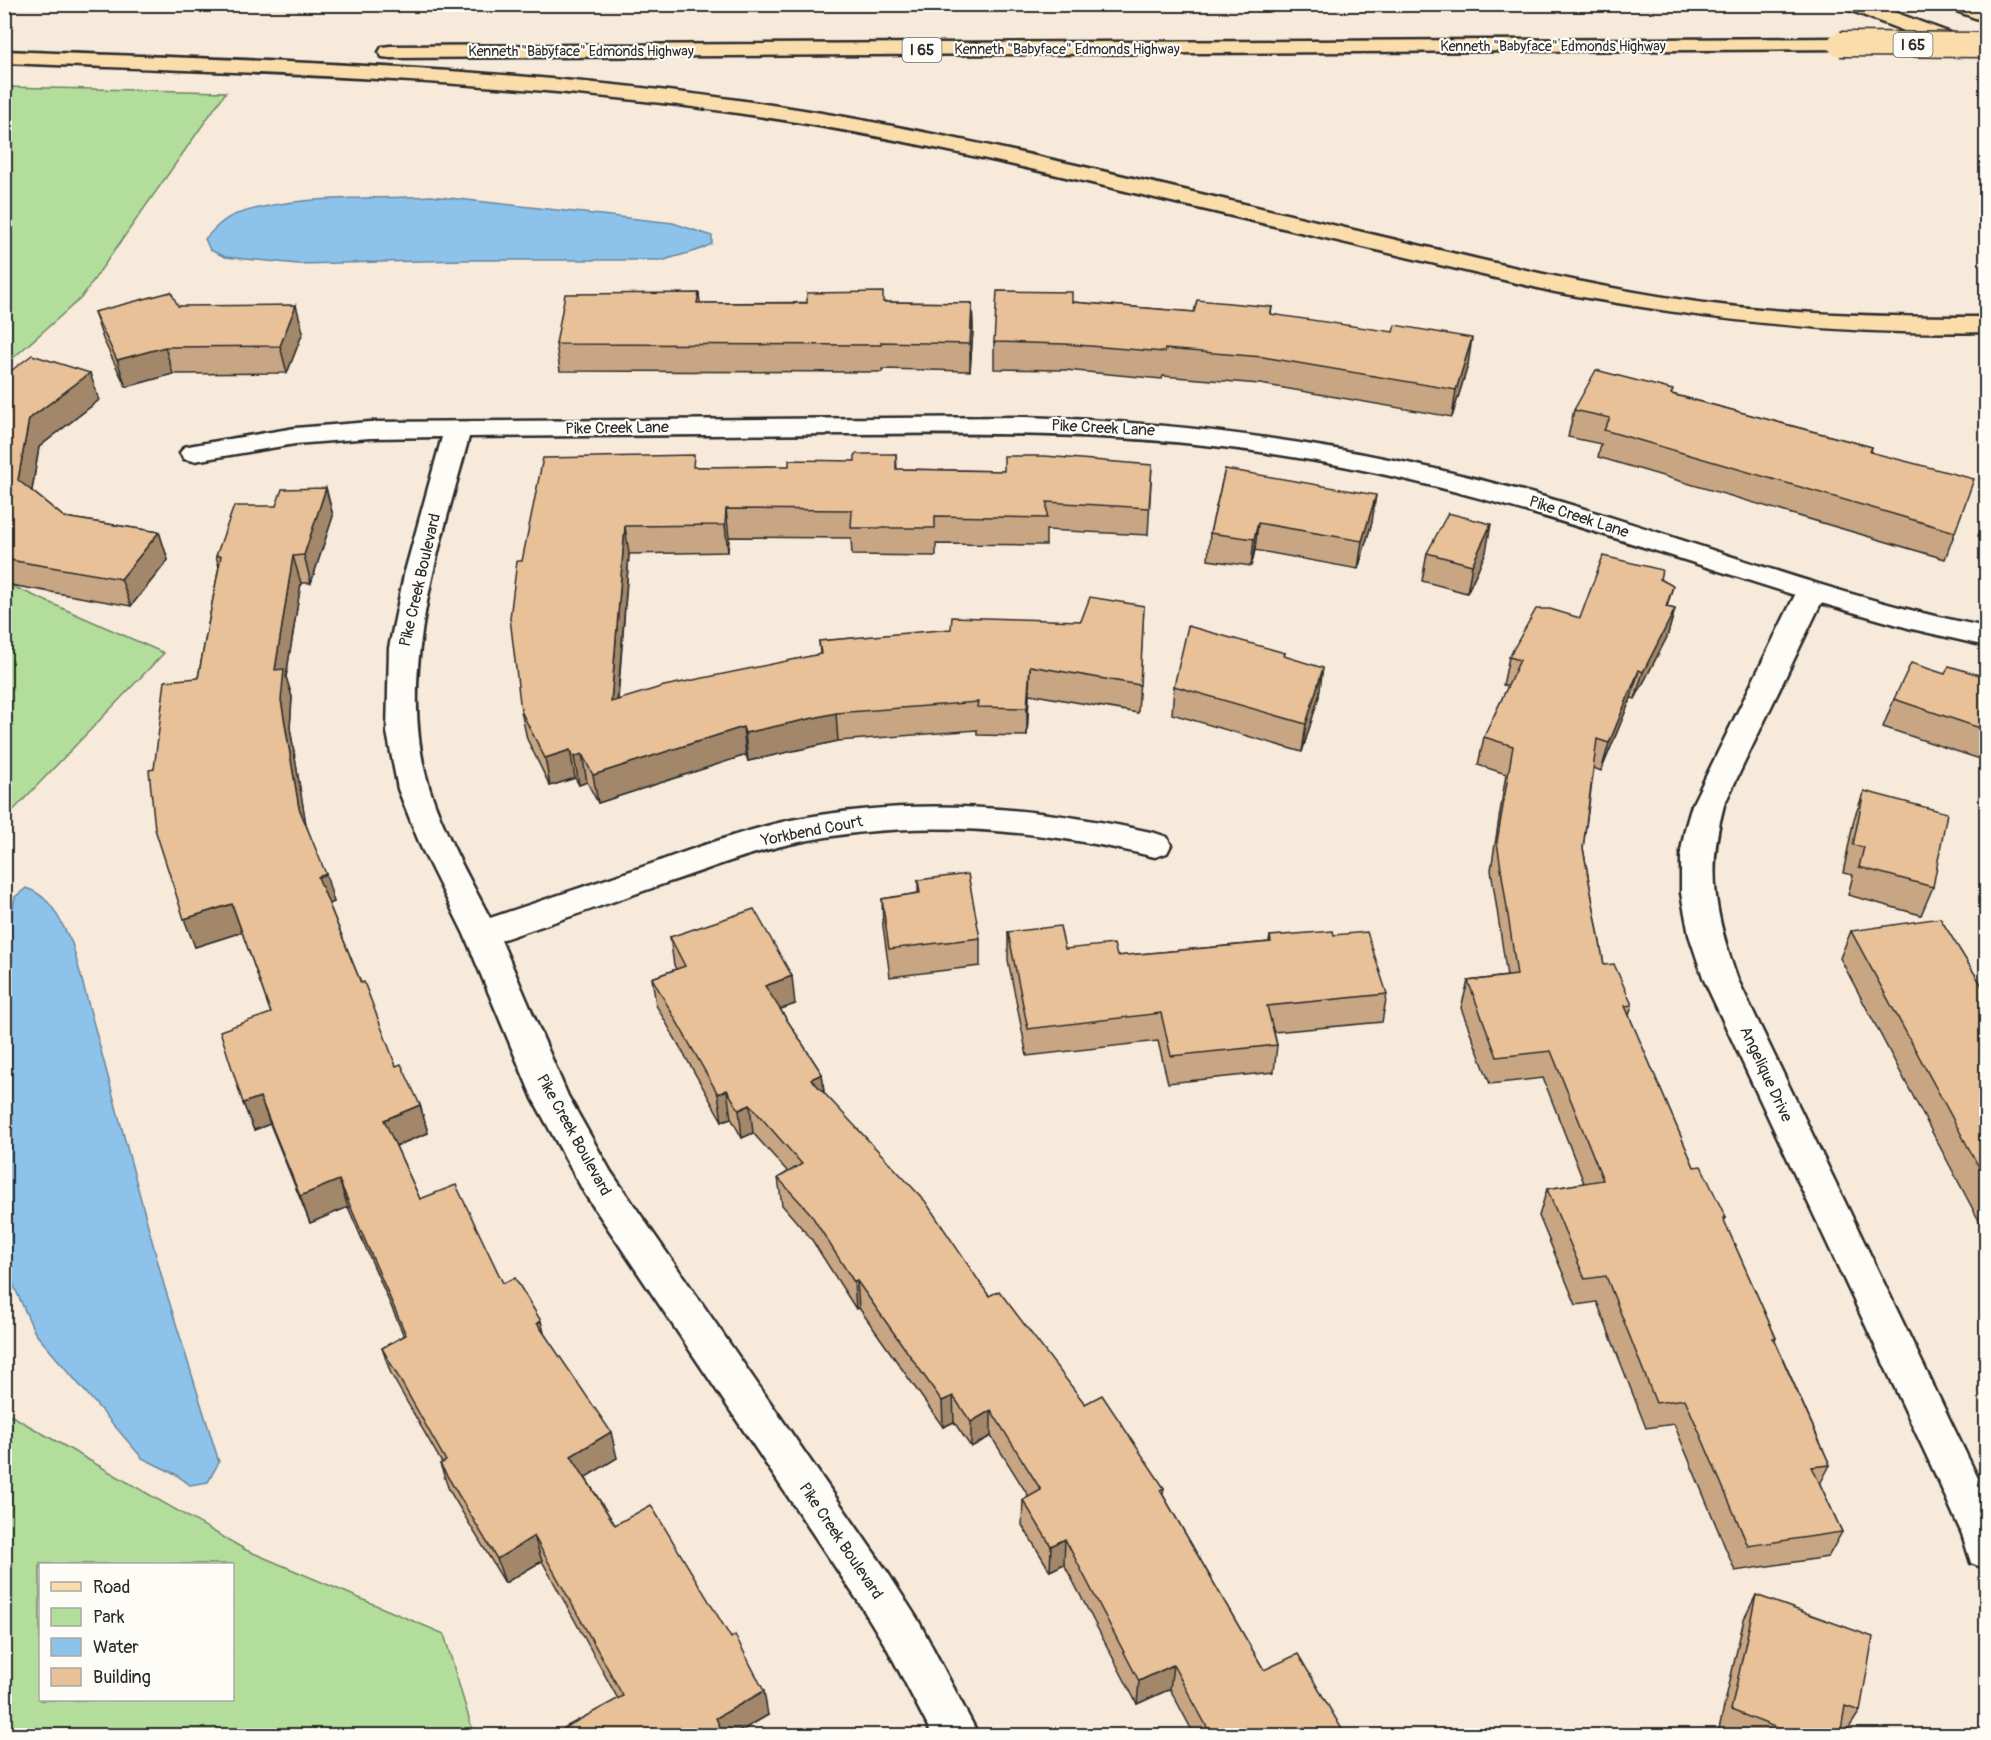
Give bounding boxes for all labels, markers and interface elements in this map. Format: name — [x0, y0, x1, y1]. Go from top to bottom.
road number: I 65 — [1894, 33, 1932, 57]
road number: I 65 — [902, 38, 942, 62]
street label: Kenneth "Babyface" Edmonds Highway — [1440, 38, 1666, 55]
street label: Kenneth "Babyface" Edmonds Highway — [954, 41, 1180, 58]
street label: Kenneth "Babyface" Edmonds Highway — [468, 43, 694, 60]
street label: Pike Creek Lane — [1051, 415, 1155, 441]
street label: Pike Creek Lane — [565, 417, 669, 439]
street label: Pike Creek Lane — [1527, 491, 1632, 543]
street label: Pike Creek Boulevard — [395, 511, 445, 649]
street label: Yorkbend Court — [758, 811, 865, 851]
street label: Angelique Drive — [1735, 1023, 1797, 1125]
street label: Pike Creek Boulevard — [532, 1071, 616, 1199]
street label: Pike Creek Boulevard — [795, 1479, 887, 1603]
legend — [39, 1563, 234, 1701]
text: Road — [93, 1576, 130, 1599]
text: Park — [93, 1606, 125, 1629]
text: Water — [93, 1636, 139, 1659]
text: Building — [93, 1666, 151, 1689]

